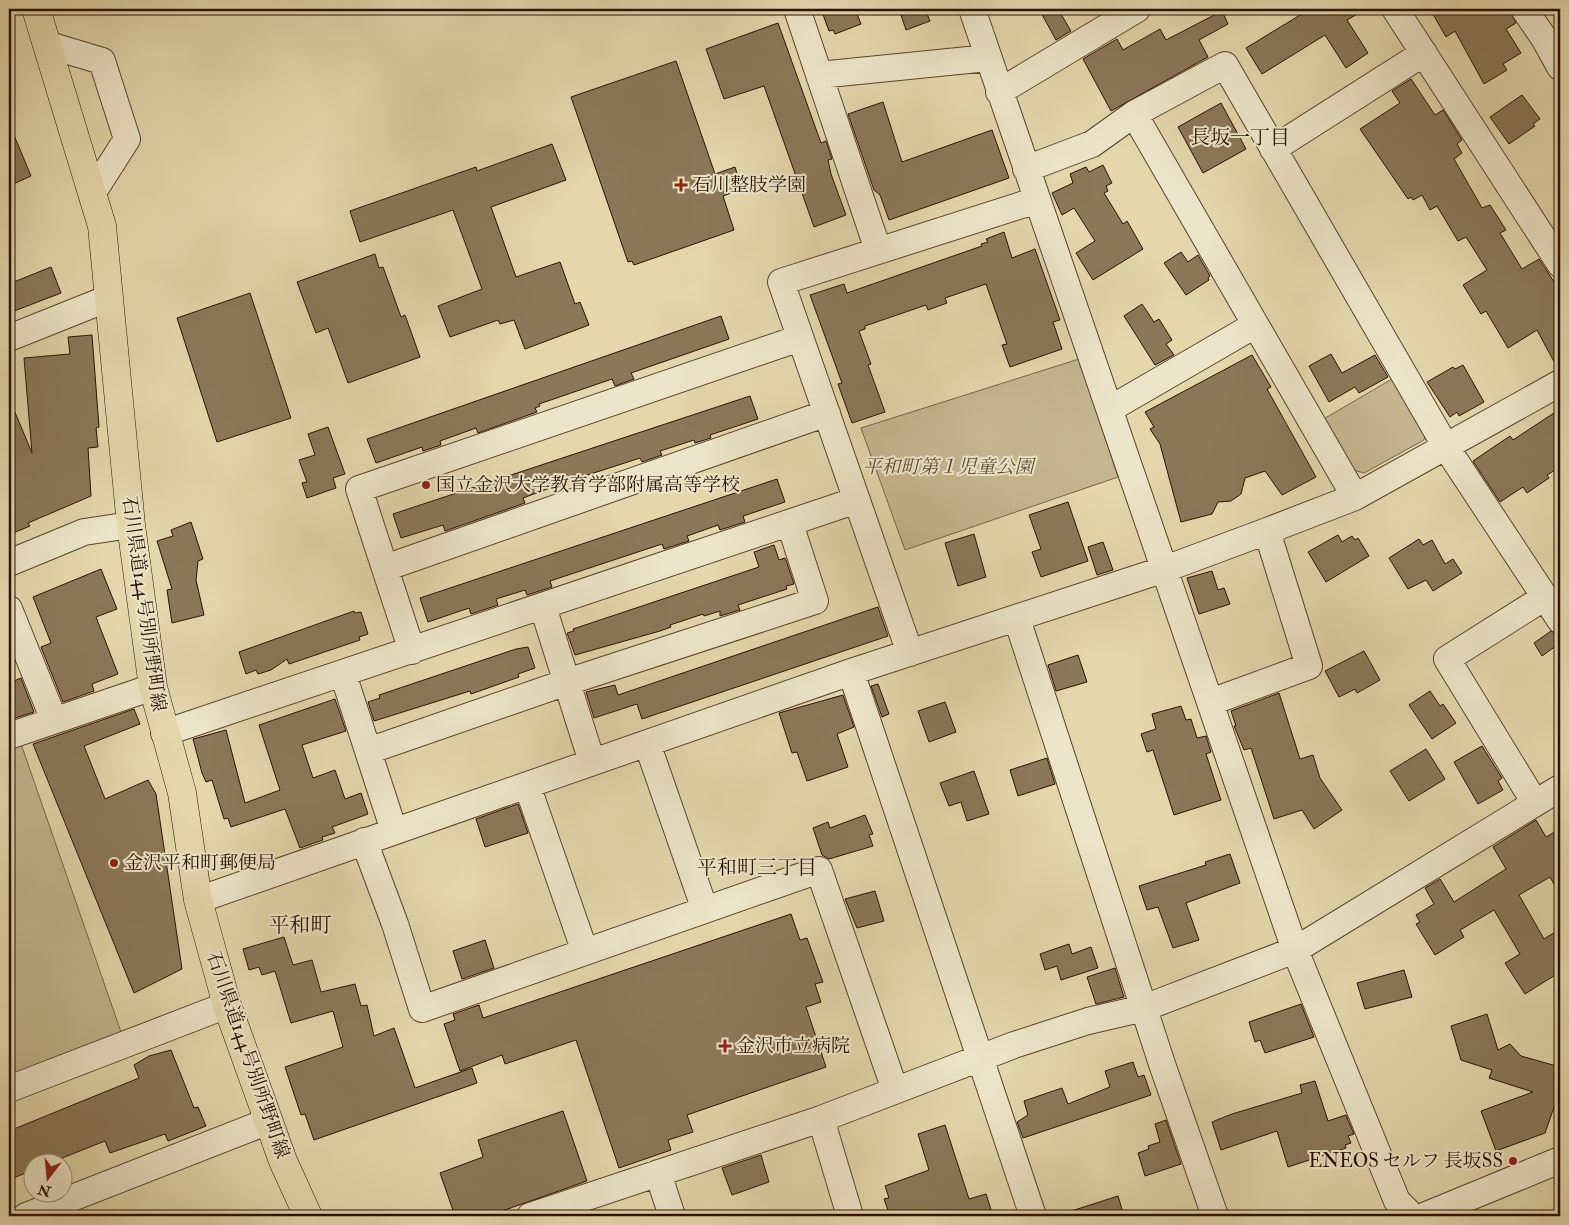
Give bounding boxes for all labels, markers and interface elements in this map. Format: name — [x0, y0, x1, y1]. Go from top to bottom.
district label: 長坂一丁目 — [1190, 125, 1290, 150]
place label: 石川整肢学園 — [692, 173, 806, 197]
marker: 石川整肢学園 — [674, 178, 688, 192]
park label: 平和町第１児童公園 — [862, 455, 1036, 479]
place label: 国立金沢大学教育学部附属高等学校 — [436, 473, 740, 497]
marker: 国立金沢大学教育学部附属高等学校 — [420, 479, 432, 491]
street label: 石川県道144号別所野町線 — [117, 495, 171, 713]
place label: 金沢平和町郵便局 — [124, 851, 276, 875]
district label: 平和町三丁目 — [697, 855, 817, 880]
marker: 金沢平和町郵便局 — [108, 857, 120, 869]
district label: 平和町 — [269, 912, 332, 939]
street label: 石川県道144号別所野町線 — [201, 948, 295, 1162]
place label: 金沢市立病院 — [736, 1034, 850, 1058]
marker: 金沢市立病院 — [718, 1039, 732, 1053]
place label: ENEOS セルフ 長坂SS — [1308, 1149, 1503, 1173]
north arrow — [22, 1152, 72, 1202]
marker: ENEOS セルフ 長坂SS — [1507, 1155, 1519, 1167]
text: N — [36, 1180, 54, 1200]

